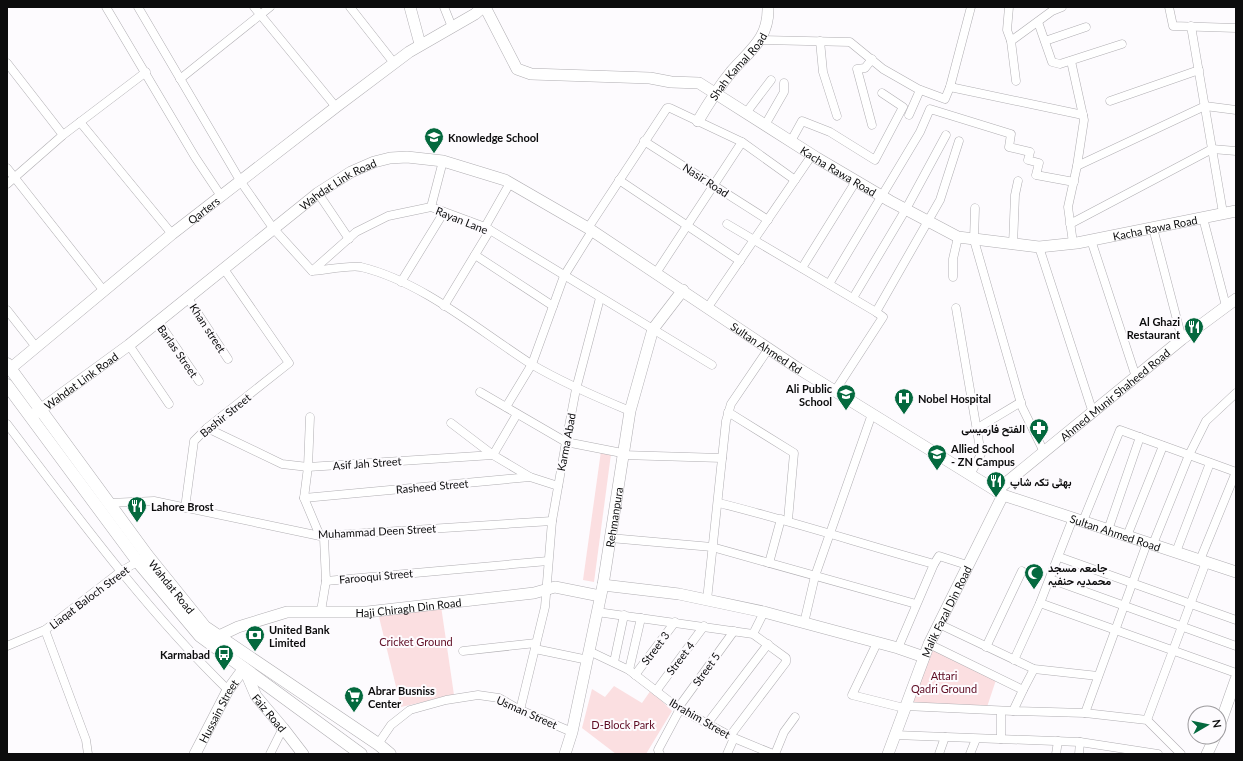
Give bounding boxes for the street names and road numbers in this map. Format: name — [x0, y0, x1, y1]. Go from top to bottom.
street label: Shah Kamal Road — [706, 30, 769, 102]
street label: Kacha Rawa Road — [798, 143, 879, 198]
street label: Wahdat Link Road — [296, 155, 378, 212]
street label: Nasir Road — [681, 160, 731, 200]
street label: Qarters — [185, 193, 222, 226]
street label: Rayan Lane — [434, 204, 490, 236]
street label: Kacha Rawa Road — [1112, 212, 1198, 242]
street label: Khan street — [187, 301, 229, 355]
street label: Sultan Ahmed Rd — [729, 319, 805, 376]
street label: Barlas Street — [155, 322, 201, 380]
street label: Ahmed Munir Shaheed Road — [1057, 346, 1172, 443]
street label: Wahdat Link Road — [41, 349, 120, 411]
street label: Bashir Street — [197, 391, 253, 439]
street label: Karma Abad — [554, 412, 578, 472]
street label: Asif Jah Street — [332, 454, 402, 472]
street label: Rasheed Street — [395, 476, 469, 496]
street label: Rehmanpura — [602, 486, 625, 548]
street label: Sultan Ahmed Road — [1069, 511, 1162, 553]
street label: Muhammad Deen Street — [318, 521, 436, 541]
street label: Wahdat Road — [147, 557, 198, 616]
street label: Liaqat Baloch Street — [47, 563, 132, 631]
street label: Malik Fazal Din Road — [918, 563, 973, 659]
street label: Farooqui Street — [339, 566, 413, 586]
street label: Haji Chiragh Din Road — [356, 595, 462, 619]
street label: Street 3 — [638, 629, 672, 667]
street label: Street 4 — [663, 638, 697, 677]
street label: Street 5 — [690, 650, 722, 688]
street label: Hussain Street — [196, 676, 240, 745]
street label: Faiz Road — [250, 691, 290, 734]
street label: Usman Street — [495, 693, 559, 731]
street label: Ibrahim Street — [667, 695, 733, 741]

